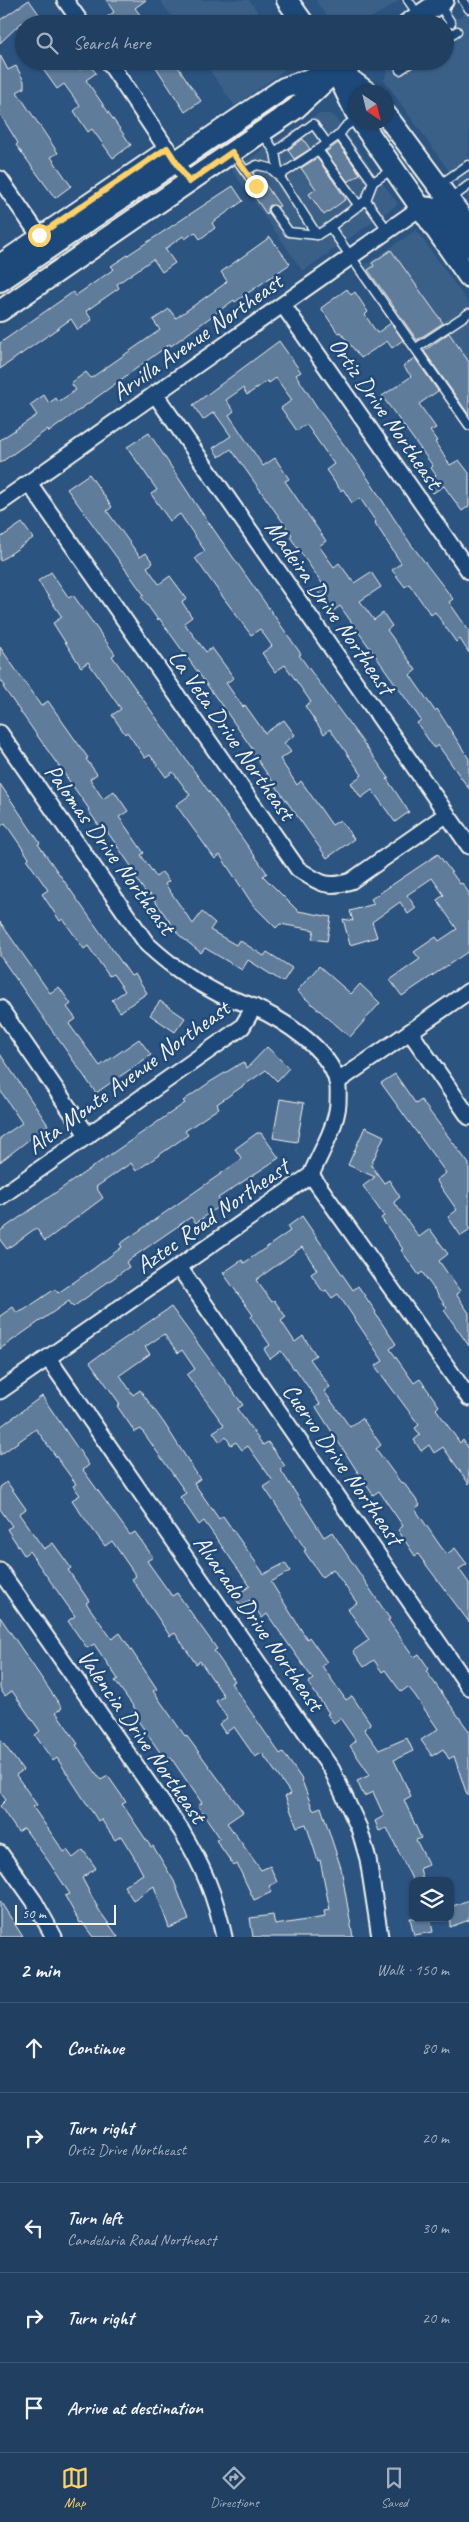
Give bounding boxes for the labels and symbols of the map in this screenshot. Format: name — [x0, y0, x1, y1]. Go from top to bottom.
north arrow — [349, 85, 394, 130]
route end — [245, 175, 268, 198]
route start — [28, 224, 51, 247]
street label: Arvilla Avenue Northeast — [106, 266, 290, 407]
street label: Ortiz Drive Northeast — [323, 331, 451, 496]
street label: Madeira Drive Northeast — [258, 514, 403, 703]
street label: La Veta Drive Northeast — [162, 644, 303, 828]
street label: Palomas Drive Northeast — [38, 758, 183, 942]
street label: Alta Monte Avenue Northeast — [21, 992, 237, 1161]
street label: Aztec Road Northeast — [130, 1150, 297, 1280]
street label: Cuervo Drive Northeast — [276, 1377, 412, 1553]
street label: Alvarado Drive Northeast — [187, 1529, 332, 1719]
street label: Valencia Drive Northeast — [71, 1643, 214, 1830]
scale bar — [15, 1902, 116, 1925]

